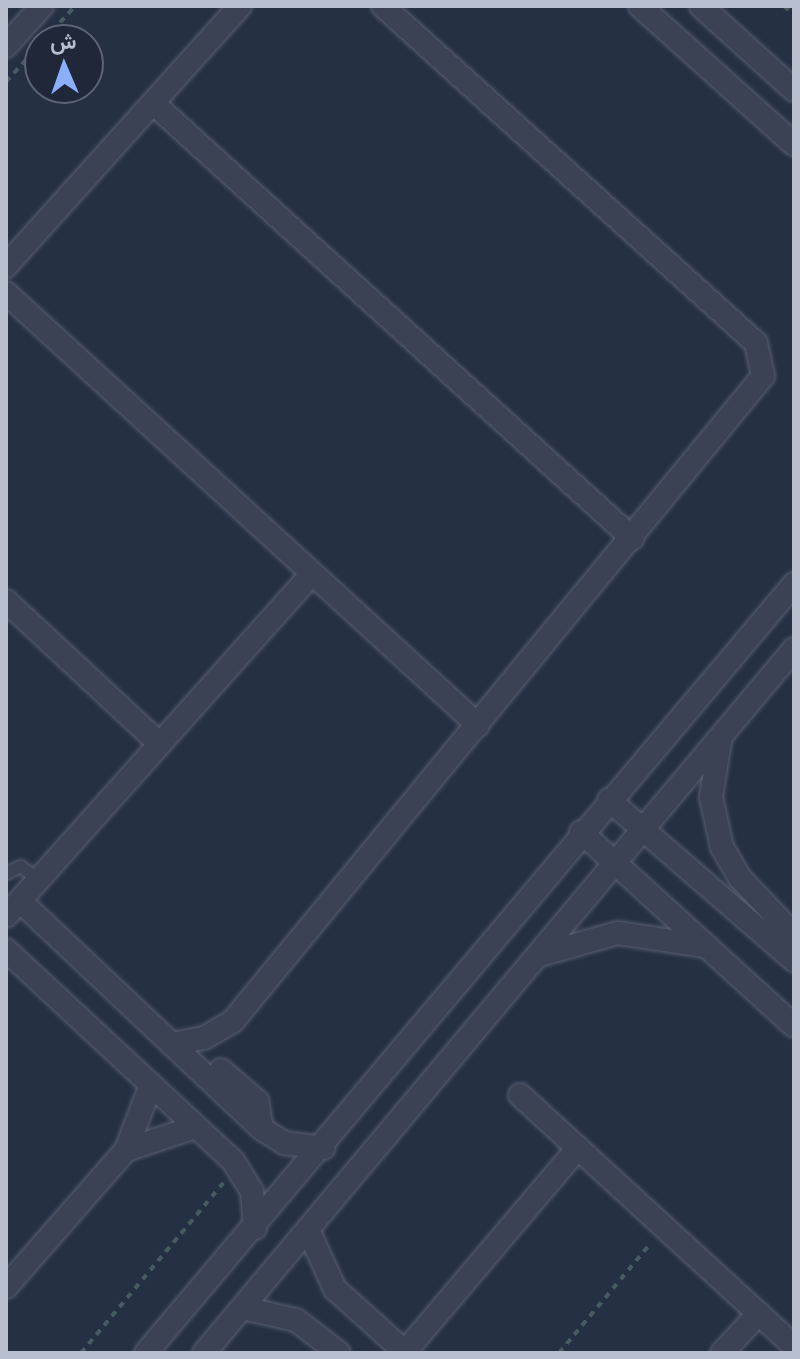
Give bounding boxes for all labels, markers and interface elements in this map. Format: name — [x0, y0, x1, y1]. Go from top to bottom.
north arrow — [24, 24, 104, 104]
text: ش — [50, 28, 77, 55]

